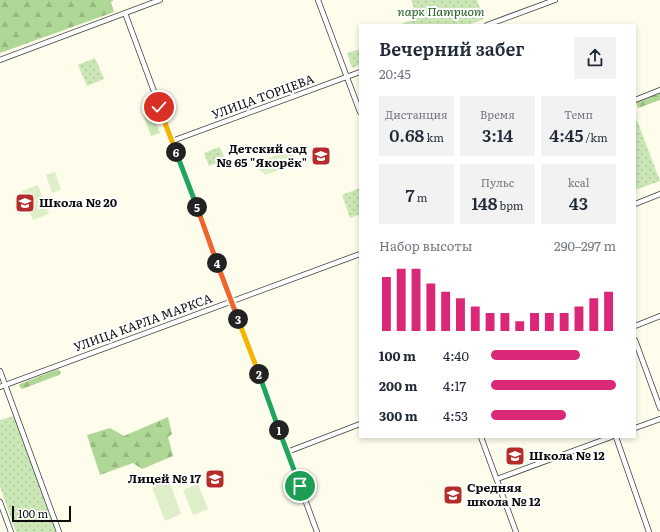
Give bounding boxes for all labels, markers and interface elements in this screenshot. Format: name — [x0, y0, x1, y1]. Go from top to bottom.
park label: парк Патриот — [398, 2, 485, 20]
text: Вечерний забег — [379, 35, 525, 62]
button: share — [574, 37, 616, 79]
text: 20:45 — [379, 64, 411, 83]
street label: УЛИЦА ТОРЦЕВА — [209, 69, 317, 123]
pin — [142, 90, 176, 124]
icon: check — [148, 96, 170, 118]
text: Дистанция — [385, 106, 448, 122]
text: Время — [480, 106, 515, 122]
text: Темп — [564, 106, 593, 122]
text: 0.68 — [389, 122, 424, 147]
text: 3:14 — [482, 122, 513, 147]
text: 4:45 — [549, 122, 583, 147]
text: km — [424, 129, 444, 145]
text: /km — [583, 129, 608, 145]
place label: Детский сад № 65 "Якорёк" — [216, 139, 307, 171]
pin: 6 — [166, 142, 186, 162]
text: 6 — [173, 144, 179, 160]
school or university icon: Детский сад № 65 "Якорёк" — [310, 145, 332, 167]
text: Пульс — [481, 174, 514, 190]
text: kcal — [568, 174, 589, 190]
text: 7 — [406, 182, 415, 207]
text: m — [415, 189, 427, 205]
text: 148 — [471, 190, 497, 215]
text: 43 — [569, 190, 588, 215]
school or university icon: Школа № 20 — [14, 192, 36, 214]
place label: Школа № 20 — [39, 193, 118, 211]
pin: 5 — [187, 197, 207, 217]
text: bpm — [497, 197, 524, 213]
text: 5 — [194, 199, 200, 215]
text: Набор высоты — [379, 236, 473, 255]
text: 290–297 m — [554, 236, 616, 255]
pin: 4 — [207, 253, 227, 273]
text: 4 — [214, 255, 220, 271]
street label: УЛИЦА КАРЛА МАРКСА — [71, 289, 215, 356]
pin: 3 — [228, 309, 248, 329]
text: 3 — [235, 311, 241, 327]
text: 100 m — [379, 346, 416, 365]
text: 4:40 — [443, 346, 469, 365]
pin: 2 — [249, 364, 269, 384]
text: 2 — [256, 366, 262, 382]
text: 200 m — [379, 376, 418, 395]
text: 4:17 — [443, 376, 466, 395]
text: 300 m — [379, 406, 418, 425]
text: 4:53 — [443, 406, 468, 425]
pin: 1 — [269, 420, 289, 440]
text: 1 — [277, 422, 281, 438]
school or university icon: Школа № 12 — [504, 445, 526, 467]
place label: Школа № 12 — [529, 446, 605, 464]
school or university icon: Лицей № 17 — [204, 468, 226, 490]
place label: Лицей № 17 — [128, 469, 201, 487]
pin — [283, 469, 317, 503]
icon: arrive — [289, 475, 311, 497]
place label: Средняя школа № 12 — [467, 478, 541, 510]
school or university icon: Средняя школа № 12 — [442, 484, 464, 506]
scale bar — [12, 504, 71, 523]
text: 100 m — [18, 505, 48, 521]

